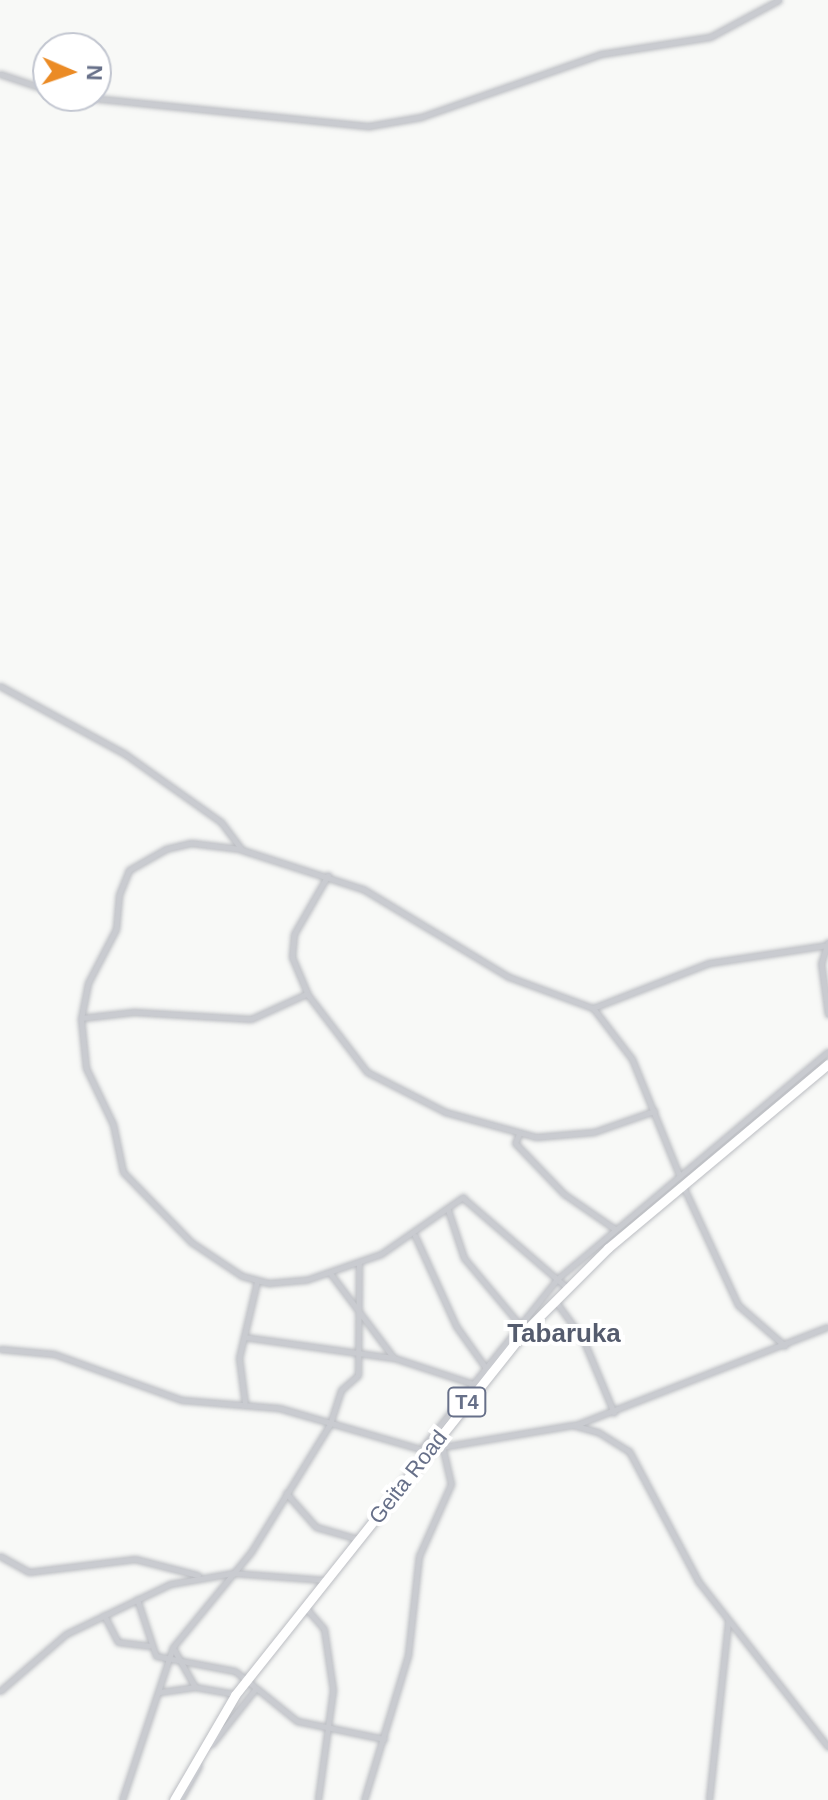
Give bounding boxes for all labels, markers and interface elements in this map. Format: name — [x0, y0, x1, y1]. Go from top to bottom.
north arrow — [32, 32, 112, 112]
text: N — [82, 64, 107, 81]
district label: Tabaruka — [507, 1318, 621, 1350]
road number: T4 — [447, 1386, 487, 1418]
street label: Geita Road — [363, 1425, 453, 1529]

